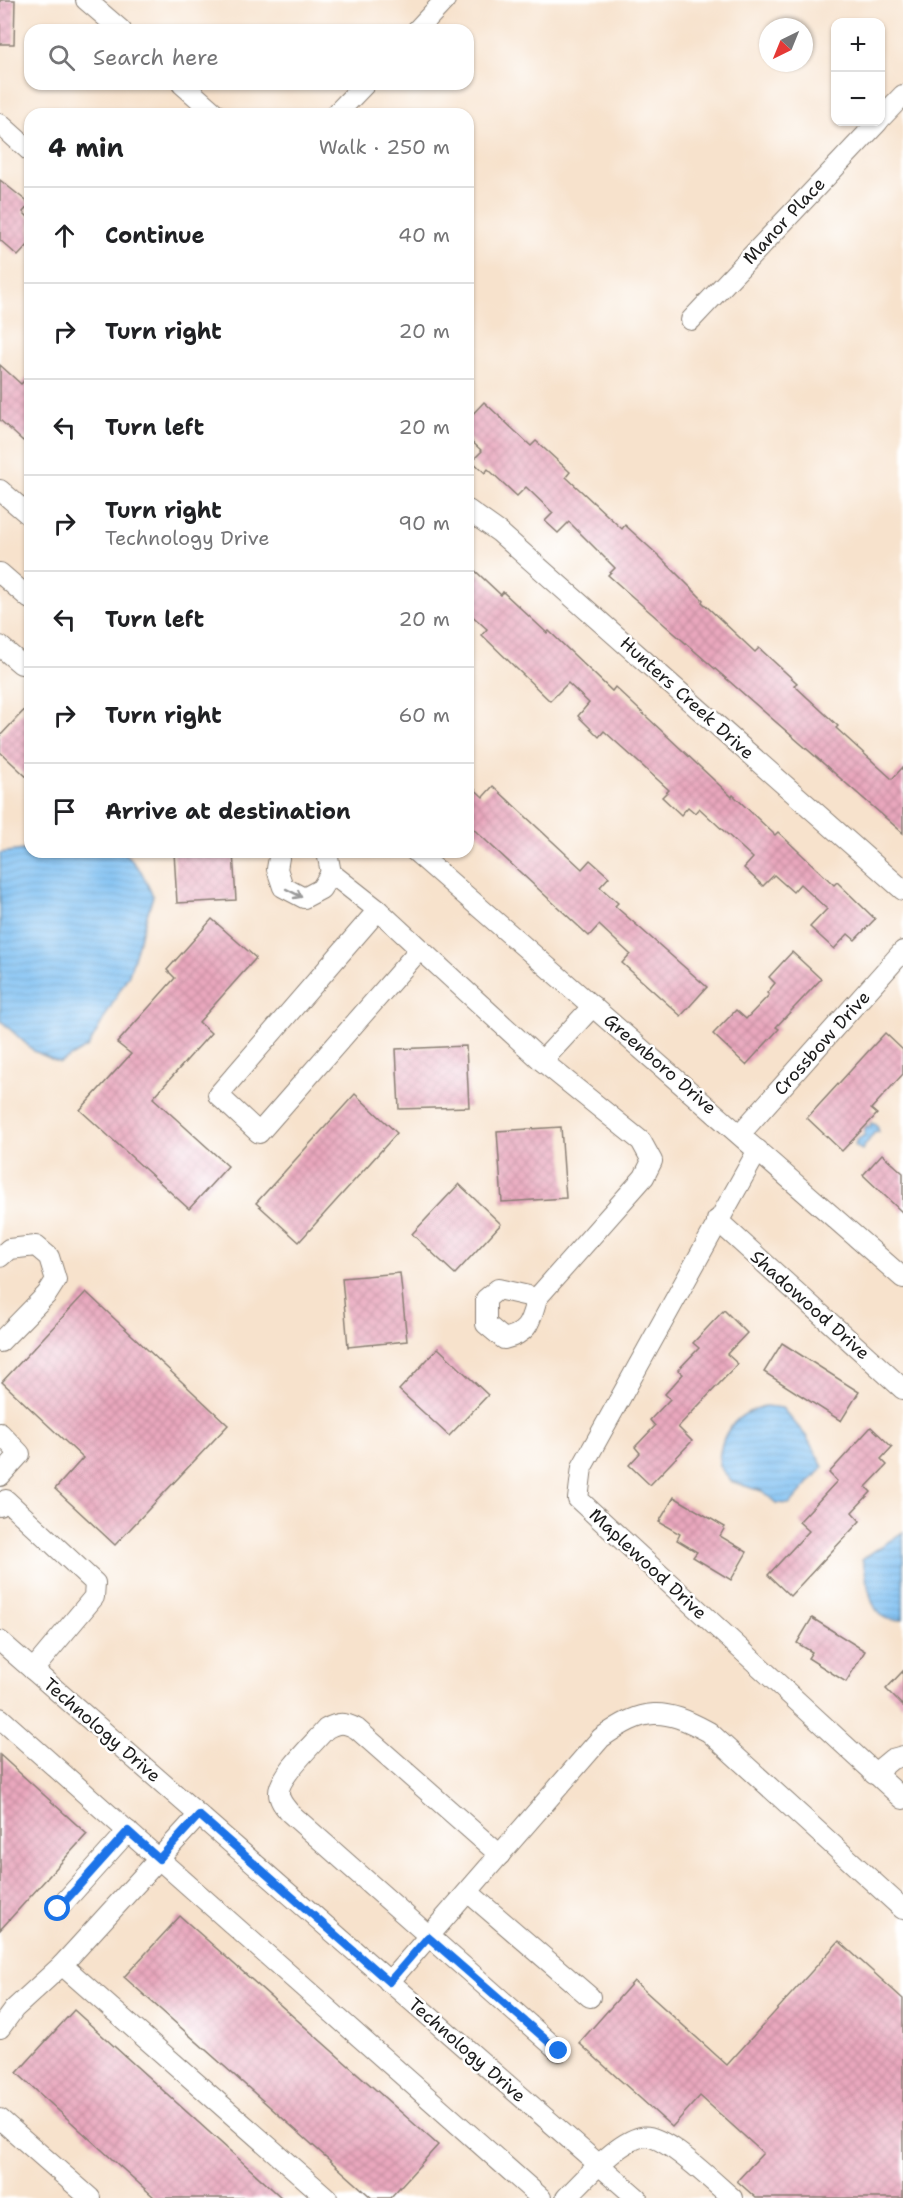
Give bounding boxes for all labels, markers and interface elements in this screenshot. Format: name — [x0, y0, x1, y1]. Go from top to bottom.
north arrow — [759, 18, 813, 72]
map controls — [831, 18, 885, 126]
button: + — [831, 18, 885, 72]
search box — [24, 24, 474, 90]
icon: search — [45, 41, 78, 74]
text: Search here — [93, 43, 219, 72]
button: − — [831, 72, 885, 126]
text: 4 min — [48, 130, 124, 165]
text: Walk · 250 m — [319, 134, 450, 160]
street label: Manor Place — [738, 172, 830, 270]
icon: ahead — [48, 219, 81, 252]
text: Continue — [105, 221, 205, 250]
text: 40 m — [398, 222, 450, 248]
icon: right — [48, 315, 81, 348]
text: Turn right — [105, 317, 222, 346]
text: 20 m — [399, 318, 450, 344]
icon: left — [48, 411, 81, 444]
text: Turn left — [105, 413, 204, 442]
text: 20 m — [399, 414, 450, 440]
text: Turn right — [105, 496, 222, 525]
icon: right — [48, 507, 81, 540]
text: 90 m — [398, 510, 450, 536]
text: Technology Drive — [105, 525, 270, 551]
icon: left — [48, 603, 81, 636]
text: Turn left — [105, 605, 204, 634]
text: 20 m — [399, 606, 450, 632]
street label: Hunters Creek Drive — [615, 631, 759, 765]
icon: right — [48, 699, 81, 732]
text: Turn right — [105, 701, 222, 730]
text: 60 m — [398, 702, 450, 728]
icon: arrive — [48, 795, 81, 828]
text: Arrive at destination — [105, 797, 351, 826]
one-way arrow — [285, 888, 303, 899]
street label: Crossbow Drive — [769, 986, 875, 1100]
street label: Greenboro Drive — [598, 1008, 722, 1120]
street label: Shadowood Drive — [745, 1245, 875, 1365]
street label: Maplewood Drive — [584, 1503, 712, 1625]
street label: Technology Drive — [38, 1672, 166, 1788]
route start — [44, 1895, 70, 1921]
street label: Technology Drive — [403, 1992, 531, 2108]
route end — [545, 2037, 571, 2063]

